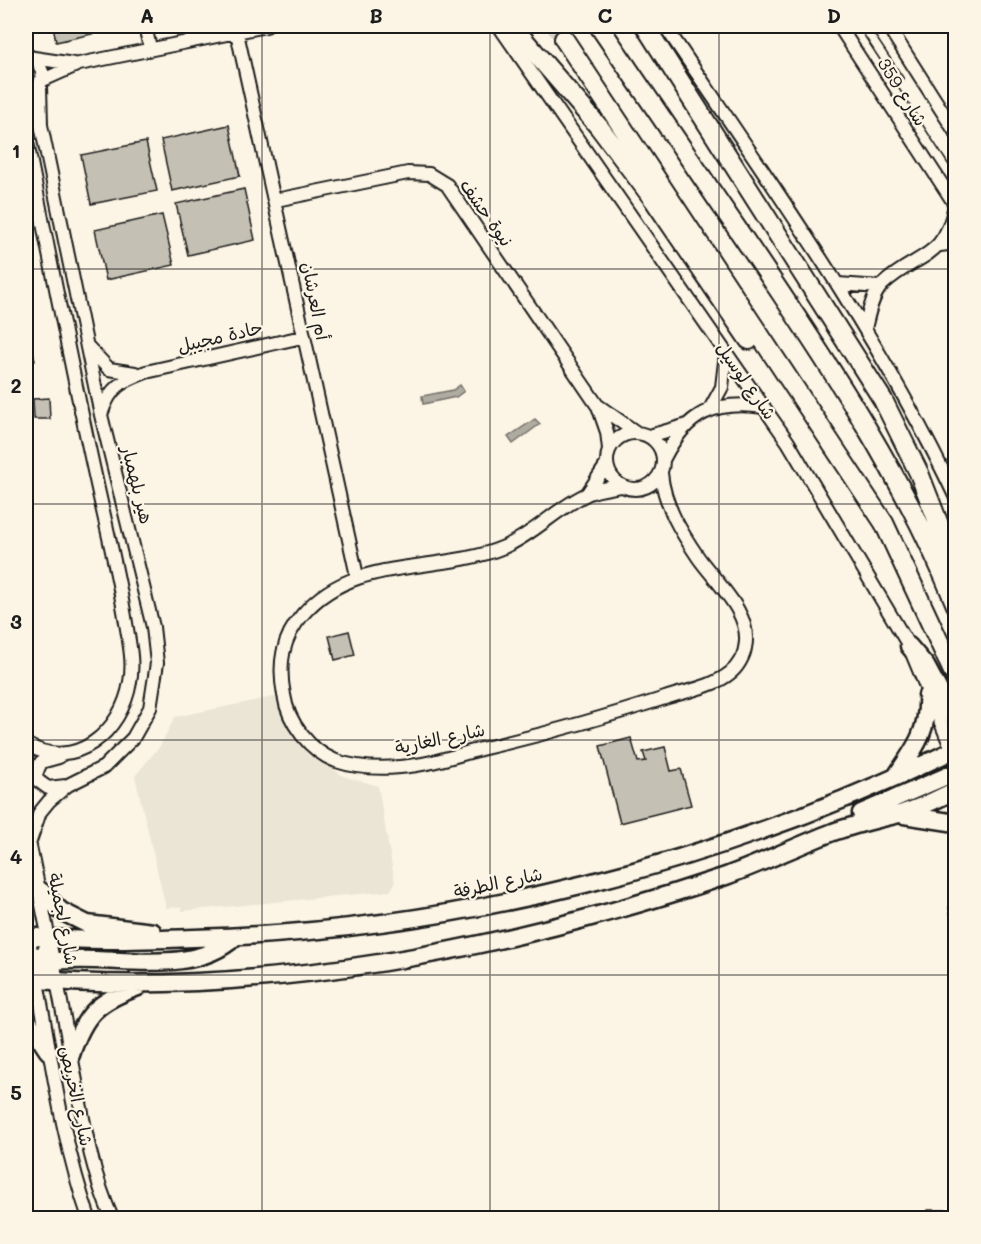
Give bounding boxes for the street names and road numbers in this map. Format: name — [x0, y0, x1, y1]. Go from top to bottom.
street label: شارع 359 — [872, 53, 933, 131]
street label: نيوة حشف — [455, 174, 519, 251]
street label: أم العرشان — [294, 260, 335, 343]
street label: حادة مجيبل — [175, 315, 265, 357]
street label: شارع لوسيل — [710, 337, 782, 425]
street label: هير بلهمبار — [116, 441, 159, 526]
street label: شارع الغارية — [393, 717, 487, 760]
street label: شارع الطرفة — [451, 861, 545, 904]
street label: شارع لجميلة — [42, 871, 85, 967]
street label: شارع الخريص — [54, 1044, 99, 1148]

